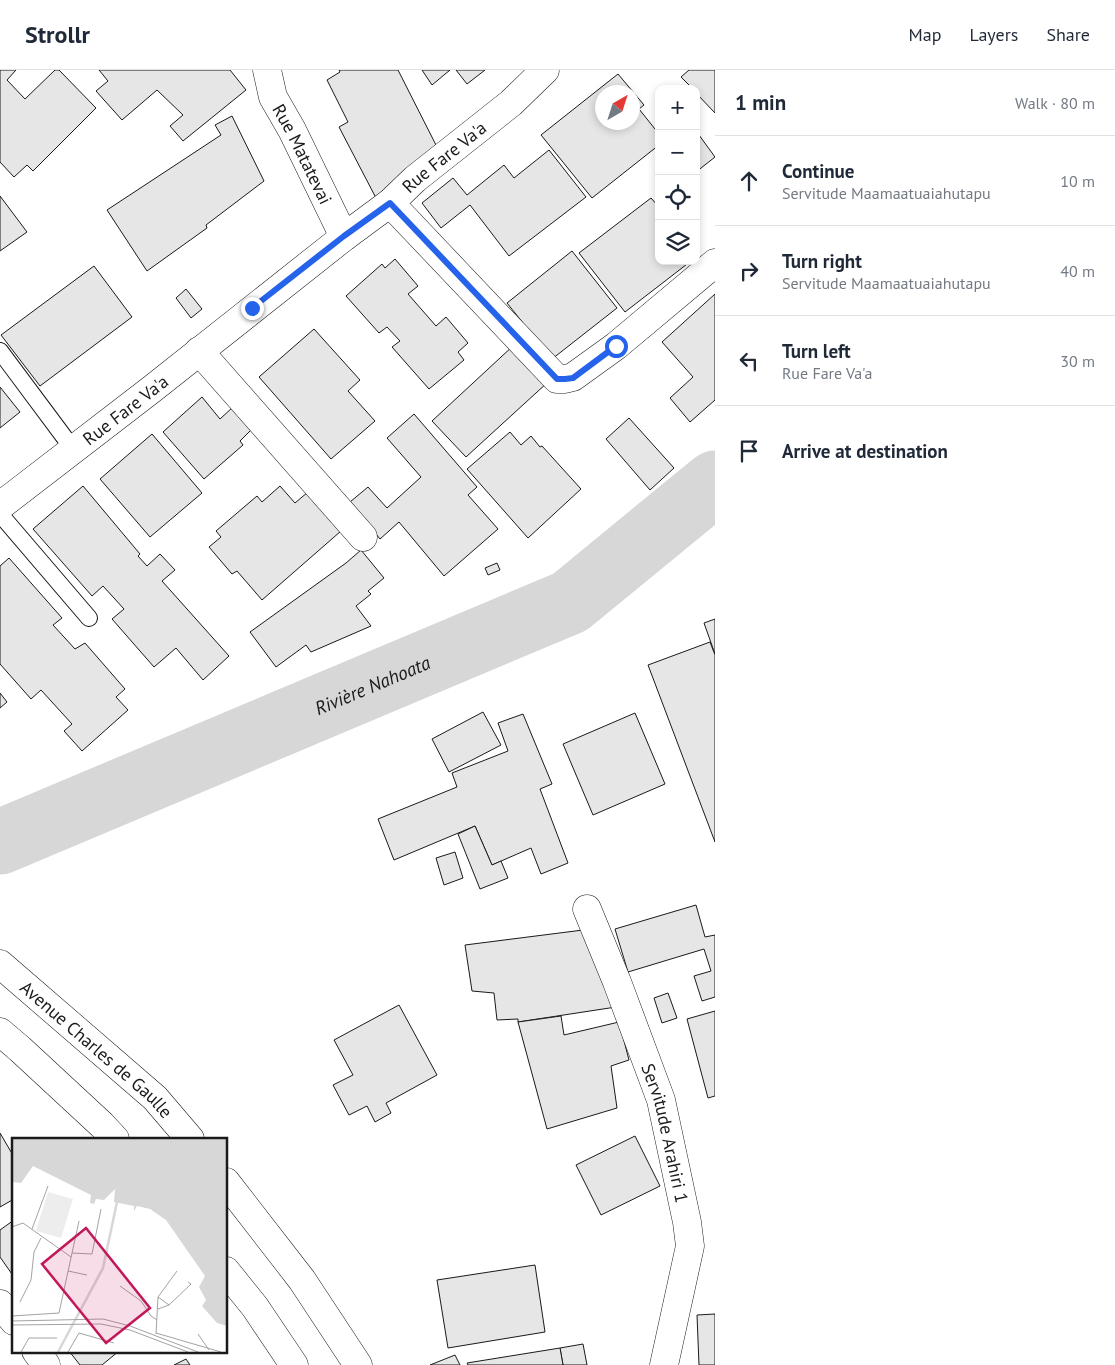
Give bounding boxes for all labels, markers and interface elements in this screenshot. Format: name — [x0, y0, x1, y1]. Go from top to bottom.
text: Strollr — [25, 19, 90, 50]
text: Map — [909, 23, 941, 46]
text: Layers — [969, 23, 1018, 46]
text: Share — [1046, 23, 1090, 46]
north arrow — [595, 85, 640, 130]
map controls — [655, 85, 700, 265]
button: + — [655, 85, 700, 130]
text: 1 min — [735, 89, 786, 116]
text: Walk · 80 m — [1015, 93, 1095, 113]
street label: Rue Matatevai — [268, 100, 338, 208]
street label: Rue Fare Va'a — [397, 116, 491, 197]
button: − — [655, 130, 700, 175]
text: Continue — [782, 159, 854, 183]
icon: ahead — [735, 167, 763, 195]
text: 10 m — [1060, 171, 1095, 191]
button: locate — [655, 175, 700, 220]
text: Servitude Maamaatuaiahutapu — [782, 183, 991, 203]
button: layers — [655, 220, 700, 265]
text: Turn right — [782, 249, 862, 273]
icon: right — [735, 257, 763, 285]
text: 40 m — [1060, 261, 1095, 281]
text: Servitude Maamaatuaiahutapu — [782, 273, 991, 293]
route end — [241, 297, 264, 320]
route start — [605, 335, 628, 358]
text: Turn left — [782, 339, 851, 363]
icon: left — [735, 347, 763, 375]
text: 30 m — [1060, 351, 1095, 371]
text: Rue Fare Va'a — [782, 363, 872, 383]
street label: Rue Fare Va'a — [78, 369, 173, 450]
icon: arrive — [735, 437, 763, 465]
text: Arrive at destination — [782, 439, 948, 463]
water label: Rivière Nahoata — [311, 650, 434, 720]
street label: Avenue Charles de Gaulle — [16, 976, 178, 1122]
street label: Servitude Arahiri 1 — [637, 1060, 694, 1205]
inset map — [12, 1138, 228, 1352]

